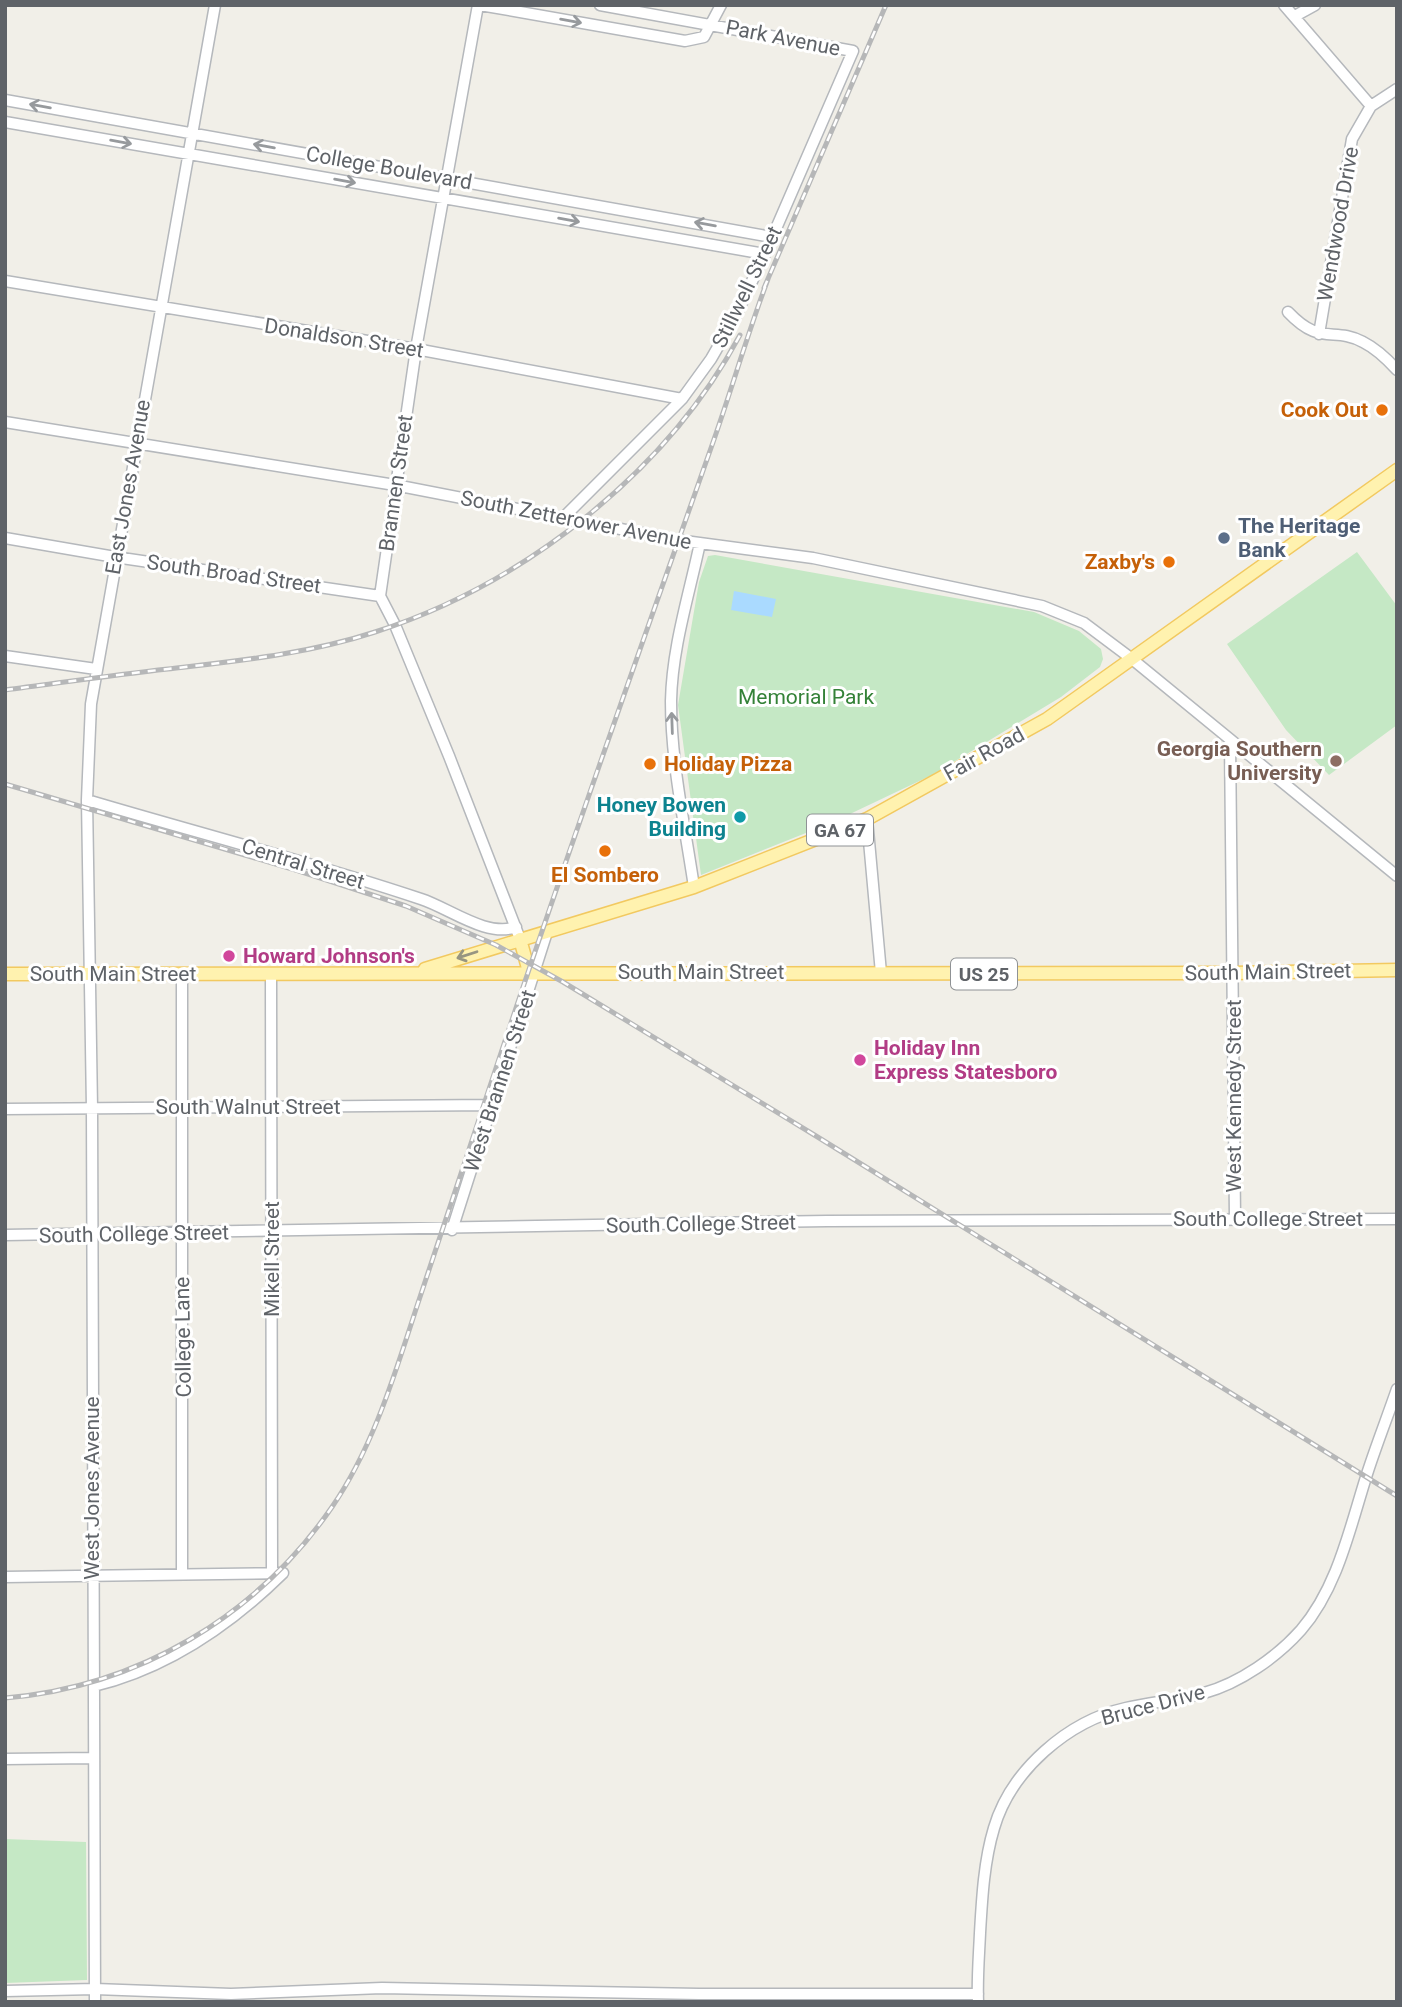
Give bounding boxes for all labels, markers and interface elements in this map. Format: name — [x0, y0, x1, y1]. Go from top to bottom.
one-way arrow — [559, 15, 582, 28]
street label: Park Avenue — [724, 15, 842, 61]
one-way arrow — [29, 99, 52, 113]
one-way arrow — [109, 136, 132, 149]
one-way arrow — [253, 139, 276, 152]
street label: College Boulevard — [304, 142, 474, 194]
street label: Wendwood Drive — [1313, 145, 1363, 303]
one-way arrow — [333, 175, 356, 188]
one-way arrow — [557, 214, 580, 227]
one-way arrow — [694, 217, 717, 230]
street label: Stillwell Street — [707, 222, 787, 352]
street label: Donaldson Street — [263, 314, 425, 362]
street label: East Jones Avenue — [101, 398, 155, 576]
place label: Cook Out — [1281, 398, 1368, 422]
marker: Cook Out — [1374, 402, 1390, 418]
street label: Brannen Street — [375, 413, 417, 553]
street label: South Zetterower Avenue — [458, 486, 694, 554]
place label: The Heritage Bank — [1238, 514, 1360, 562]
marker: The Heritage Bank — [1216, 530, 1232, 546]
street label: South Broad Street — [145, 550, 323, 598]
place label: Zaxby's — [1085, 550, 1155, 574]
marker: Zaxby's — [1161, 554, 1177, 570]
park label: Memorial Park — [738, 685, 874, 709]
one-way arrow — [665, 711, 679, 734]
street label: Fair Road — [940, 722, 1028, 786]
place label: Georgia Southern University — [1157, 737, 1322, 785]
place label: Holiday Pizza — [664, 752, 792, 776]
marker: Georgia Southern University — [1328, 753, 1344, 769]
marker: Holiday Pizza — [642, 756, 658, 772]
place label: Honey Bowen Building — [597, 793, 726, 841]
marker: Honey Bowen Building — [732, 809, 748, 825]
road number: GA 67 — [807, 814, 873, 846]
street label: Central Street — [239, 834, 367, 894]
marker: El Sombero — [597, 843, 613, 859]
place label: El Sombero — [551, 863, 659, 887]
place label: Howard Johnson's — [243, 944, 415, 968]
marker: Howard Johnson's — [221, 948, 237, 964]
one-way arrow — [457, 950, 479, 962]
road number: US 25 — [951, 958, 1017, 990]
street label: South Main Street — [1184, 959, 1352, 985]
street label: South Main Street — [618, 960, 784, 984]
street label: South Main Street — [30, 962, 196, 986]
street label: West Brannen Street — [459, 987, 541, 1175]
street label: West Kennedy Street — [1222, 999, 1246, 1193]
place label: Holiday Inn Express Statesboro — [874, 1036, 1057, 1084]
marker: Holiday Inn Express Statesboro — [852, 1052, 868, 1068]
street label: South Walnut Street — [155, 1095, 341, 1119]
street label: Mikell Street — [260, 1201, 284, 1317]
street label: South College Street — [1173, 1207, 1363, 1231]
street label: South College Street — [606, 1210, 796, 1238]
street label: South College Street — [39, 1220, 229, 1248]
street label: College Lane — [170, 1276, 196, 1398]
street label: West Jones Avenue — [80, 1396, 104, 1580]
street label: Bruce Drive — [1099, 1680, 1207, 1730]

